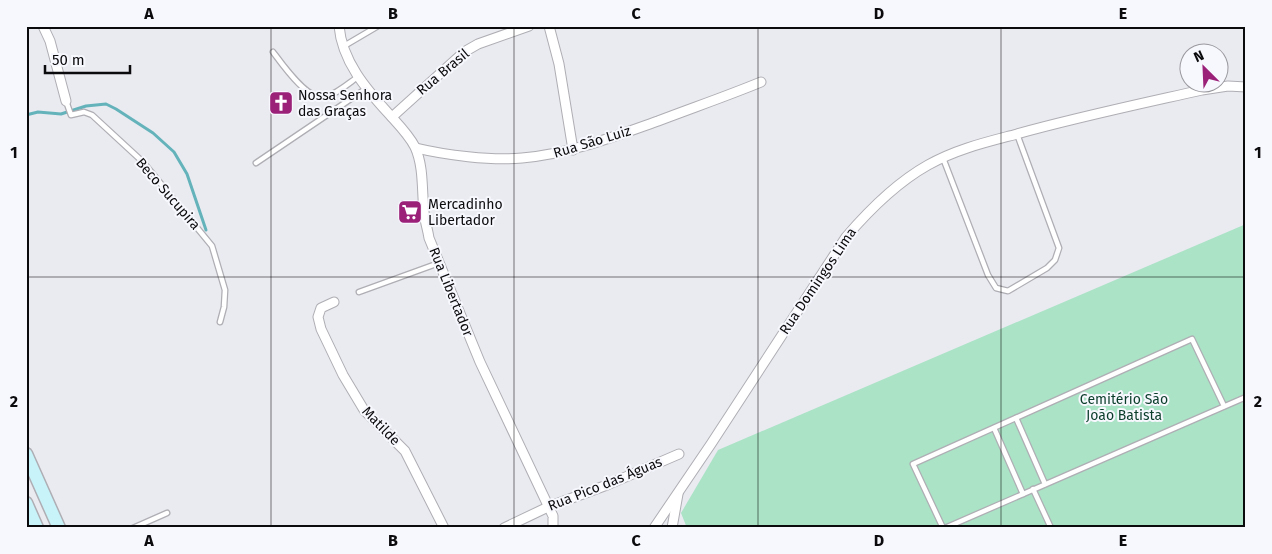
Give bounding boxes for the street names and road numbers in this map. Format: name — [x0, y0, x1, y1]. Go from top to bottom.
street label: Rua Brasil — [413, 45, 473, 99]
street label: Rua São Luiz — [551, 122, 633, 162]
street label: Beco Sucupira — [132, 155, 204, 233]
street label: Rua Domingos Lima — [776, 224, 860, 338]
street label: Rua Libertador — [425, 245, 477, 340]
street label: Matilde — [358, 403, 404, 449]
street label: Rua Pico das Águas — [545, 452, 665, 515]

